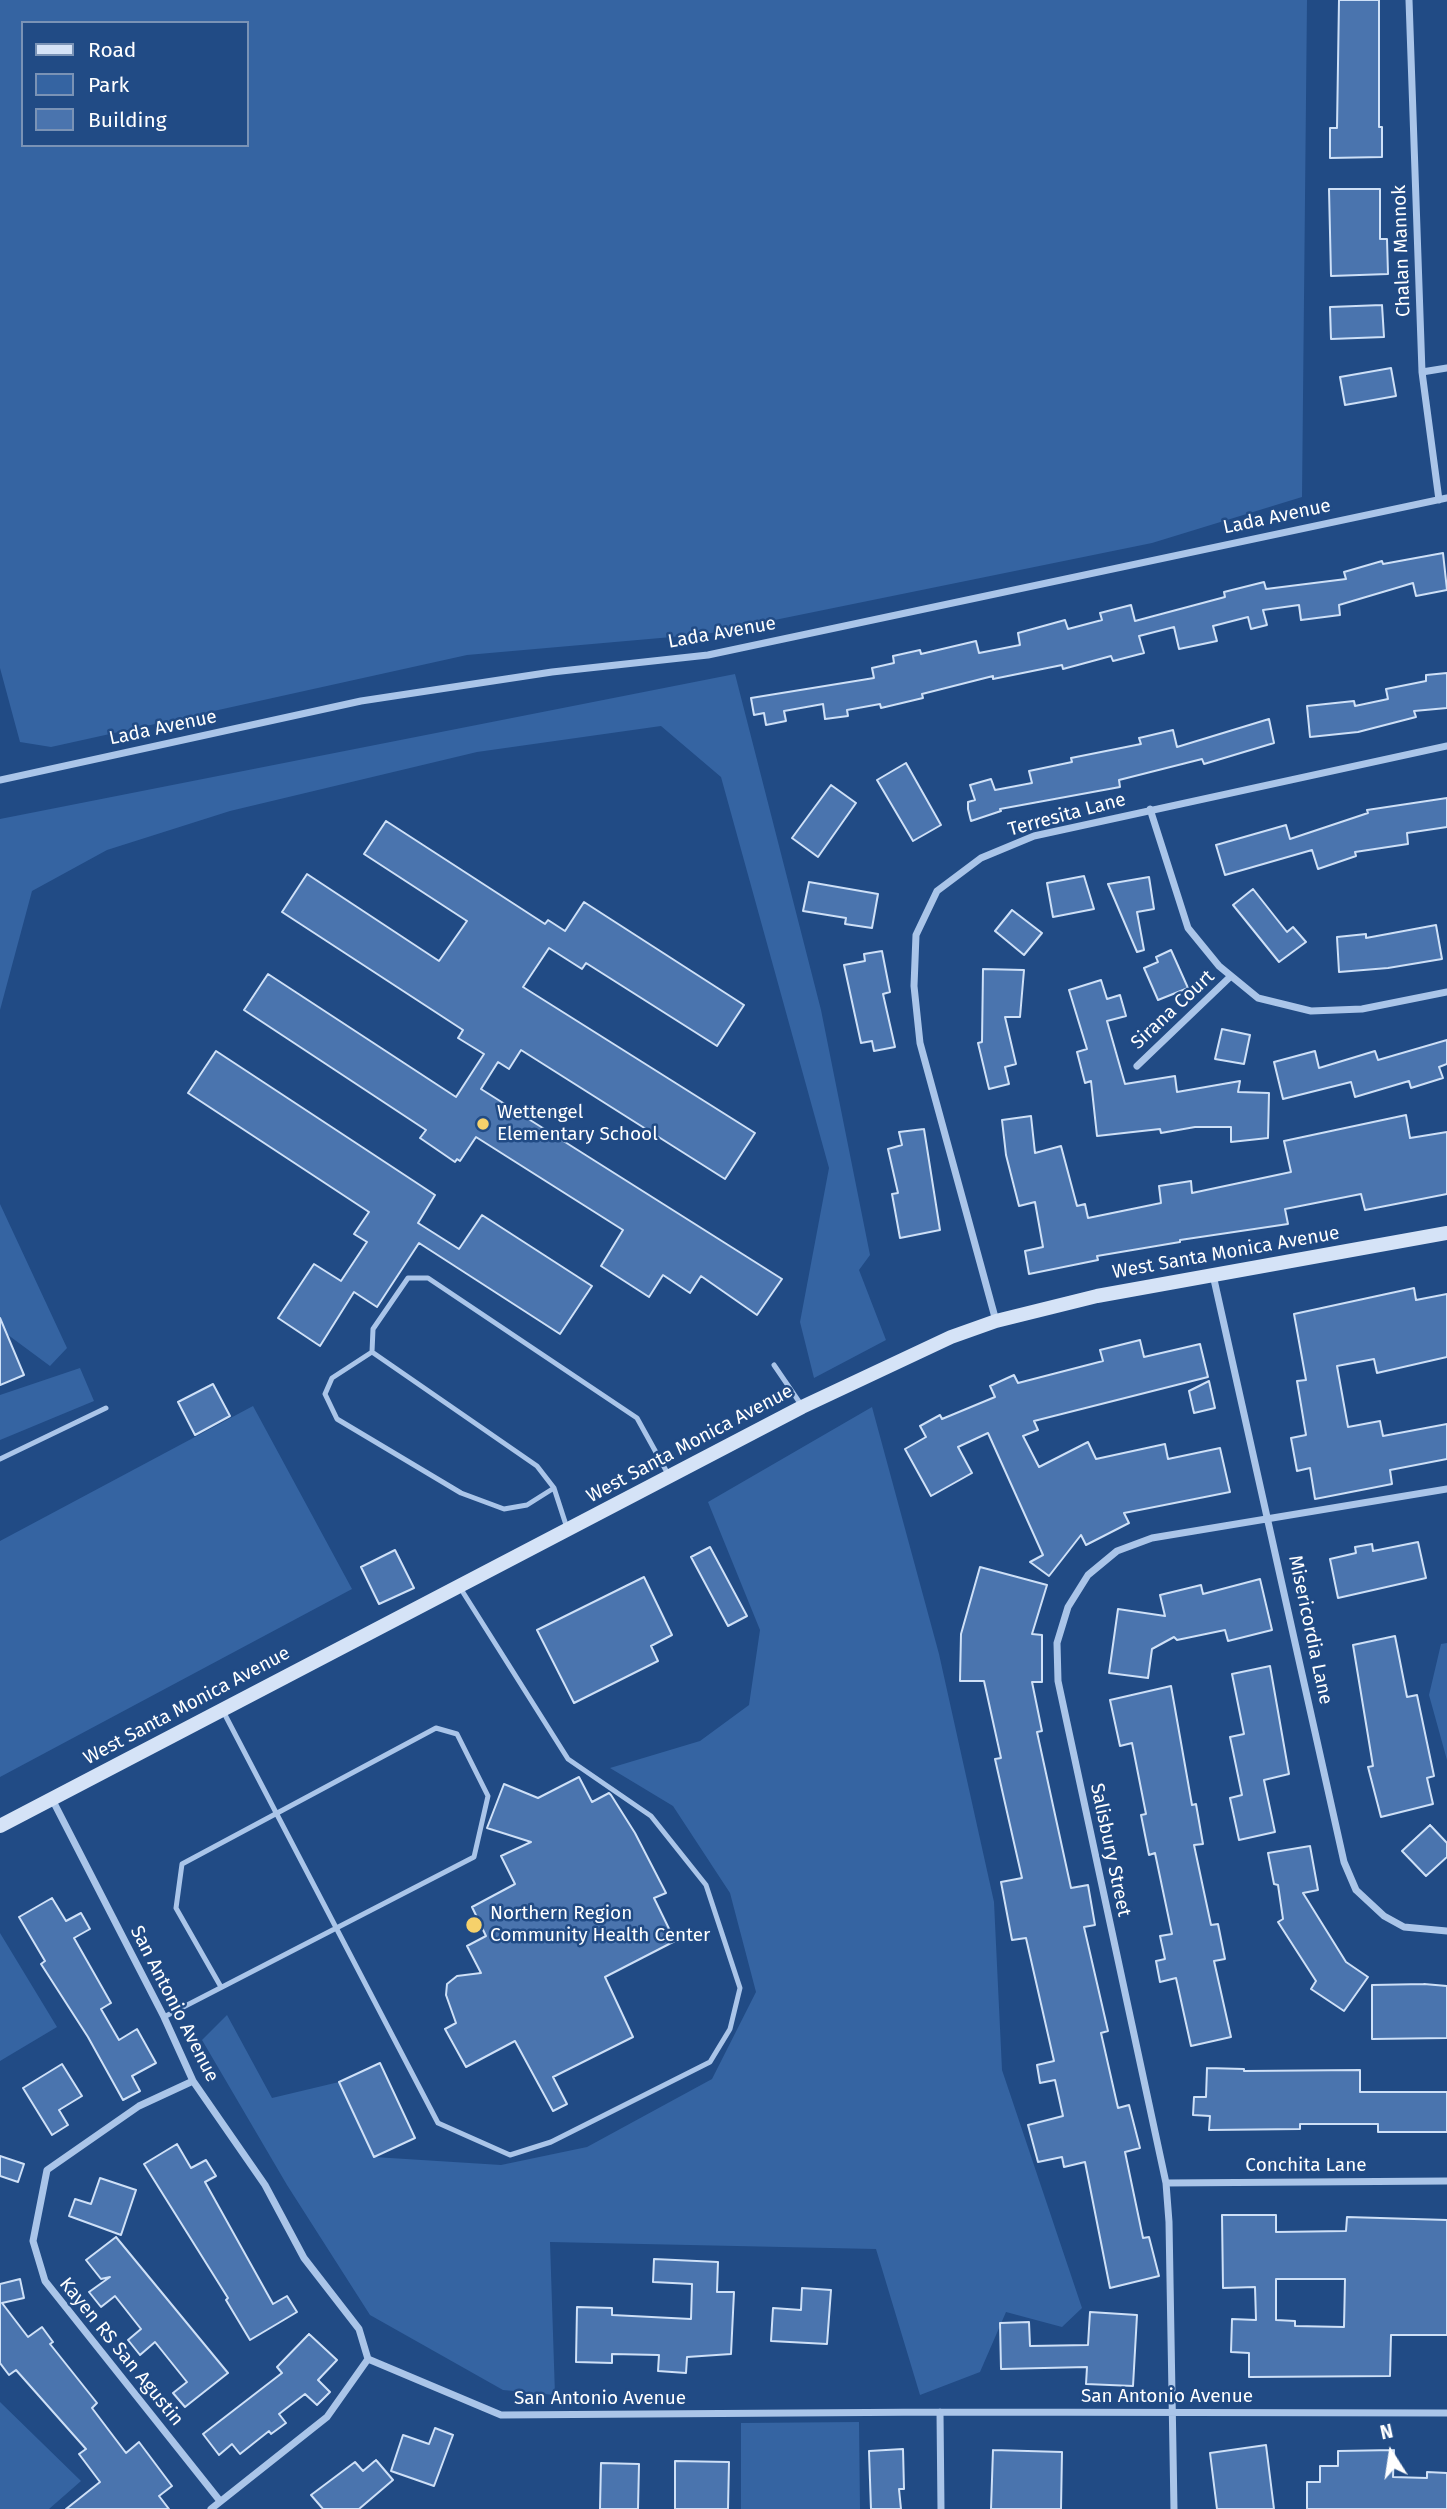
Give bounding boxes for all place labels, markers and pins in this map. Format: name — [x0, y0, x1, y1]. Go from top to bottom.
place label: Wettengel Elementary School — [497, 1102, 658, 1146]
marker: Wettengel Elementary School — [475, 1116, 491, 1132]
place label: Northern Region Community Health Center — [490, 1903, 710, 1947]
marker: Northern Region Community Health Center — [464, 1915, 484, 1935]

